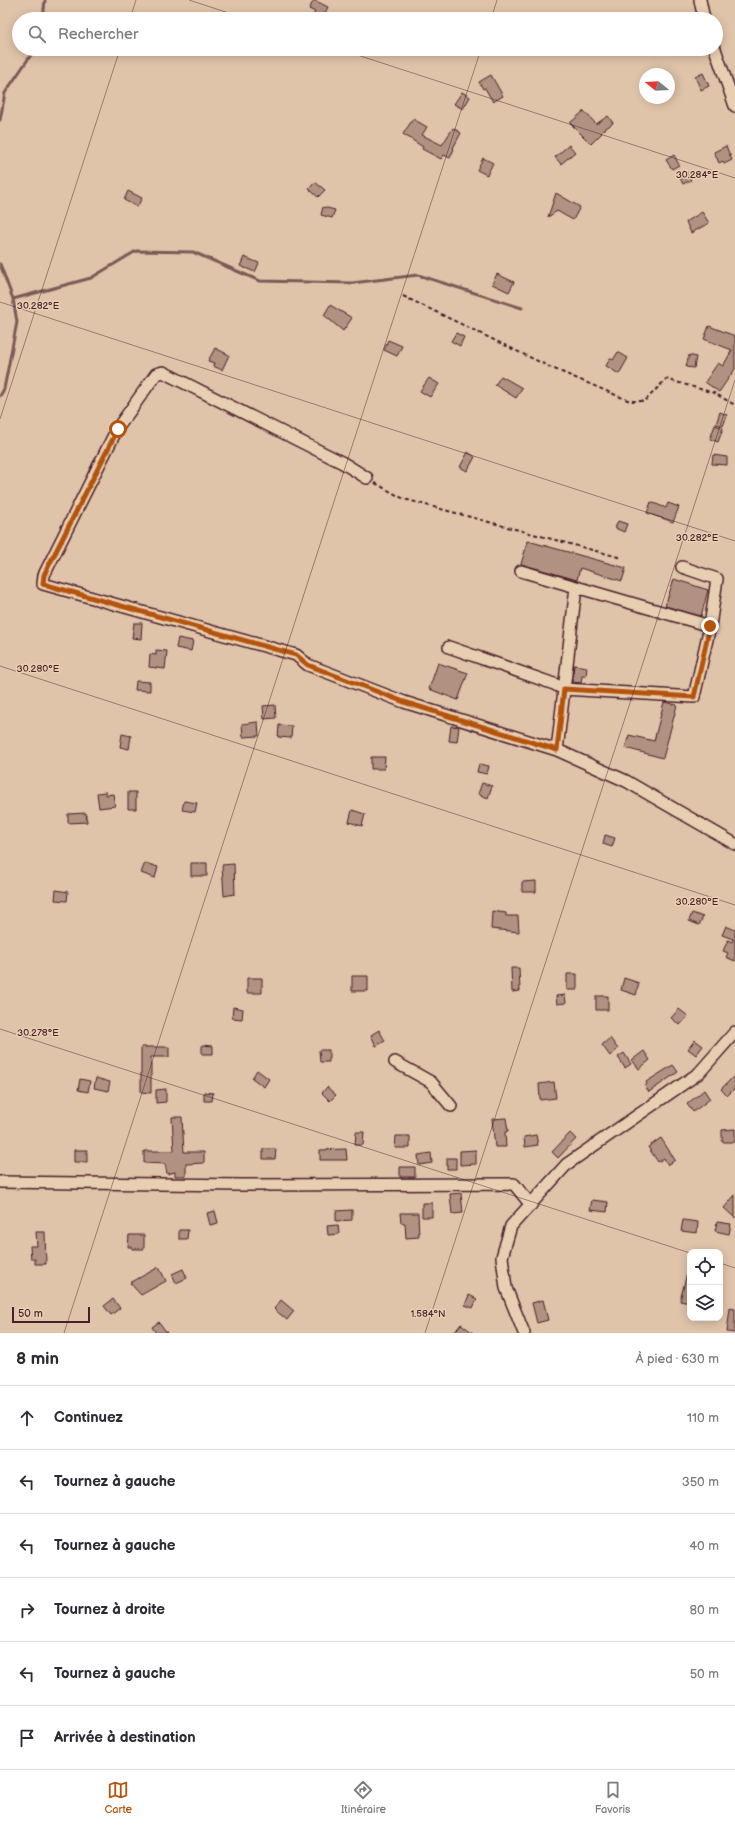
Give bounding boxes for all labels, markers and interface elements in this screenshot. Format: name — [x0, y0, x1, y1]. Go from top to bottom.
search box — [12, 12, 723, 56]
icon: search — [26, 23, 48, 45]
text: Rechercher — [58, 25, 138, 44]
north arrow — [639, 68, 675, 104]
text: 30.284°E — [676, 169, 719, 181]
text: 30.282°E — [17, 300, 60, 312]
route start — [109, 420, 127, 438]
text: 30.282°E — [676, 532, 719, 544]
route end — [701, 617, 719, 635]
text: 30.280°E — [17, 663, 60, 675]
text: 30.280°E — [676, 896, 719, 908]
text: 30.278°E — [17, 1027, 59, 1039]
map controls — [687, 1249, 723, 1321]
button: locate — [687, 1249, 723, 1285]
button: layers — [687, 1285, 723, 1321]
scale bar — [12, 1305, 90, 1324]
text: 50 m — [18, 1307, 43, 1320]
text: 1.584°N — [410, 1308, 446, 1320]
text: 8 min — [16, 1349, 59, 1369]
text: À pied · 630 m — [635, 1351, 719, 1367]
icon: ahead — [16, 1407, 38, 1429]
text: Continuez — [54, 1408, 123, 1427]
text: 110 m — [687, 1410, 719, 1426]
icon: left — [16, 1471, 38, 1493]
text: Tournez à gauche — [54, 1472, 175, 1491]
text: 350 m — [682, 1474, 719, 1490]
icon: left — [16, 1535, 38, 1557]
text: Tournez à gauche — [54, 1536, 175, 1555]
text: 40 m — [689, 1538, 719, 1554]
icon: right — [16, 1599, 38, 1621]
text: Tournez à droite — [54, 1600, 165, 1619]
text: 80 m — [690, 1602, 719, 1618]
icon: left — [16, 1663, 38, 1685]
text: Tournez à gauche — [54, 1664, 175, 1683]
text: 50 m — [690, 1666, 719, 1682]
icon: arrive — [16, 1727, 38, 1749]
text: Arrivée à destination — [54, 1728, 196, 1747]
tab: Carte — [104, 1779, 132, 1816]
tab: Itinéraire — [341, 1779, 386, 1816]
tab: Favoris — [595, 1779, 631, 1816]

